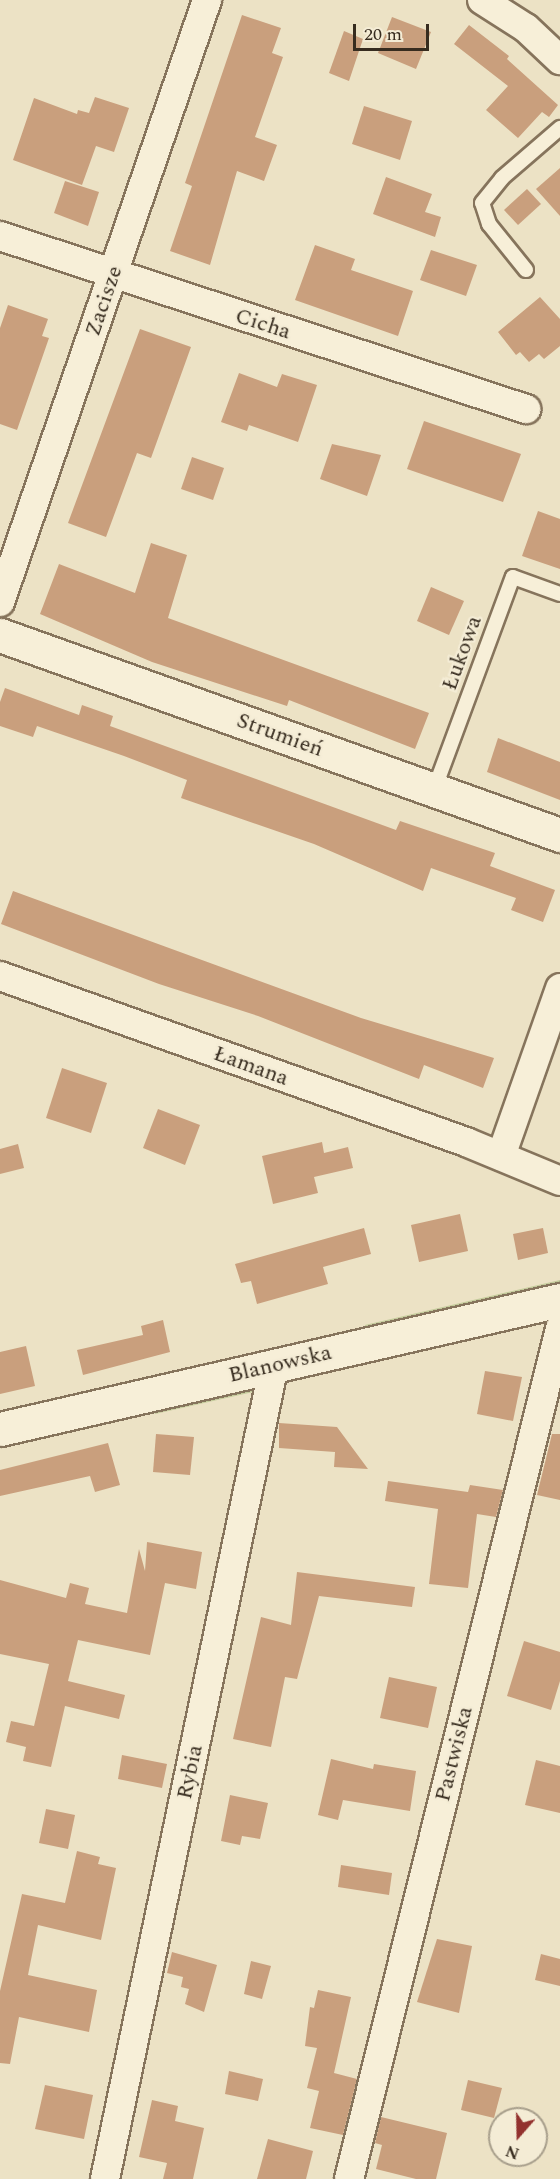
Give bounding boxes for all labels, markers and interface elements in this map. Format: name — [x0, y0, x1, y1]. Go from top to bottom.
scale bar — [356, 12, 432, 50]
text: 20 m — [364, 21, 402, 48]
street label: Zacisze — [80, 262, 128, 340]
street label: Cicha — [232, 303, 294, 345]
street label: Łukowa — [436, 612, 488, 694]
street label: Strumień — [233, 707, 327, 763]
street label: Łamana — [210, 1040, 292, 1092]
street label: Blanowska — [226, 1339, 334, 1389]
street label: Pastwiska — [429, 1704, 479, 1804]
street label: Rybia — [171, 1742, 209, 1802]
north arrow — [488, 2107, 548, 2167]
text: N — [502, 2139, 523, 2166]

